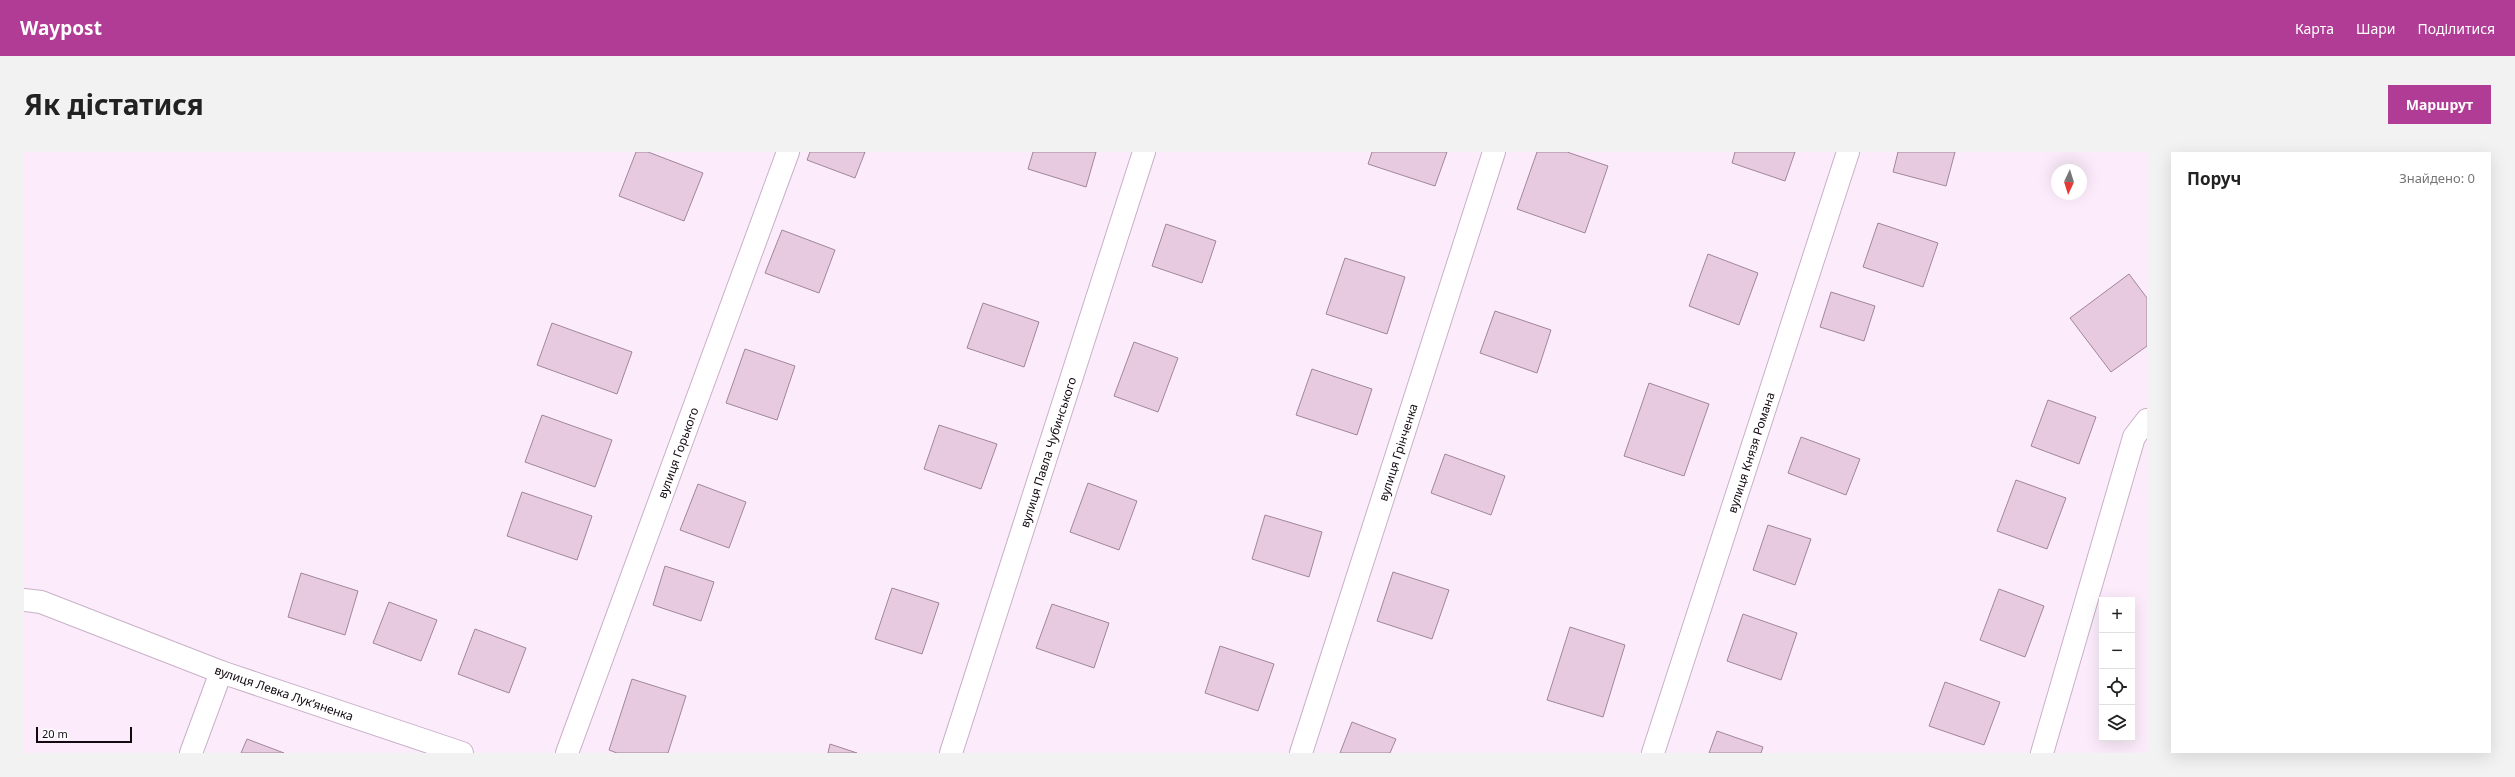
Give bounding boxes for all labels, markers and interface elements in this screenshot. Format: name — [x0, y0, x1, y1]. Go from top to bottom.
text: Waypost — [20, 15, 102, 41]
text: Карта — [2295, 19, 2334, 38]
text: Шари — [2356, 19, 2395, 38]
text: Поділитися — [2417, 19, 2495, 38]
text: Як дістатися — [24, 85, 204, 123]
button: Маршрут — [2388, 85, 2491, 124]
north arrow — [2051, 164, 2087, 200]
text: Поруч — [2187, 167, 2241, 190]
text: Знайдено: 0 — [2399, 169, 2475, 187]
street label: вулиця Павла Чубинського — [1015, 375, 1080, 530]
street label: вулиця Князя Романа — [1723, 390, 1778, 515]
street label: вулиця Грінченка — [1374, 401, 1421, 503]
street label: вулиця Горького — [653, 405, 702, 501]
map controls — [2099, 597, 2135, 741]
button: + — [2099, 597, 2135, 633]
button: − — [2099, 633, 2135, 669]
street label: вулиця Левка Лукʼяненка — [212, 661, 356, 725]
button: locate — [2099, 669, 2135, 705]
button: layers — [2099, 705, 2135, 741]
scale bar — [36, 725, 132, 744]
text: 20 m — [42, 726, 68, 741]

